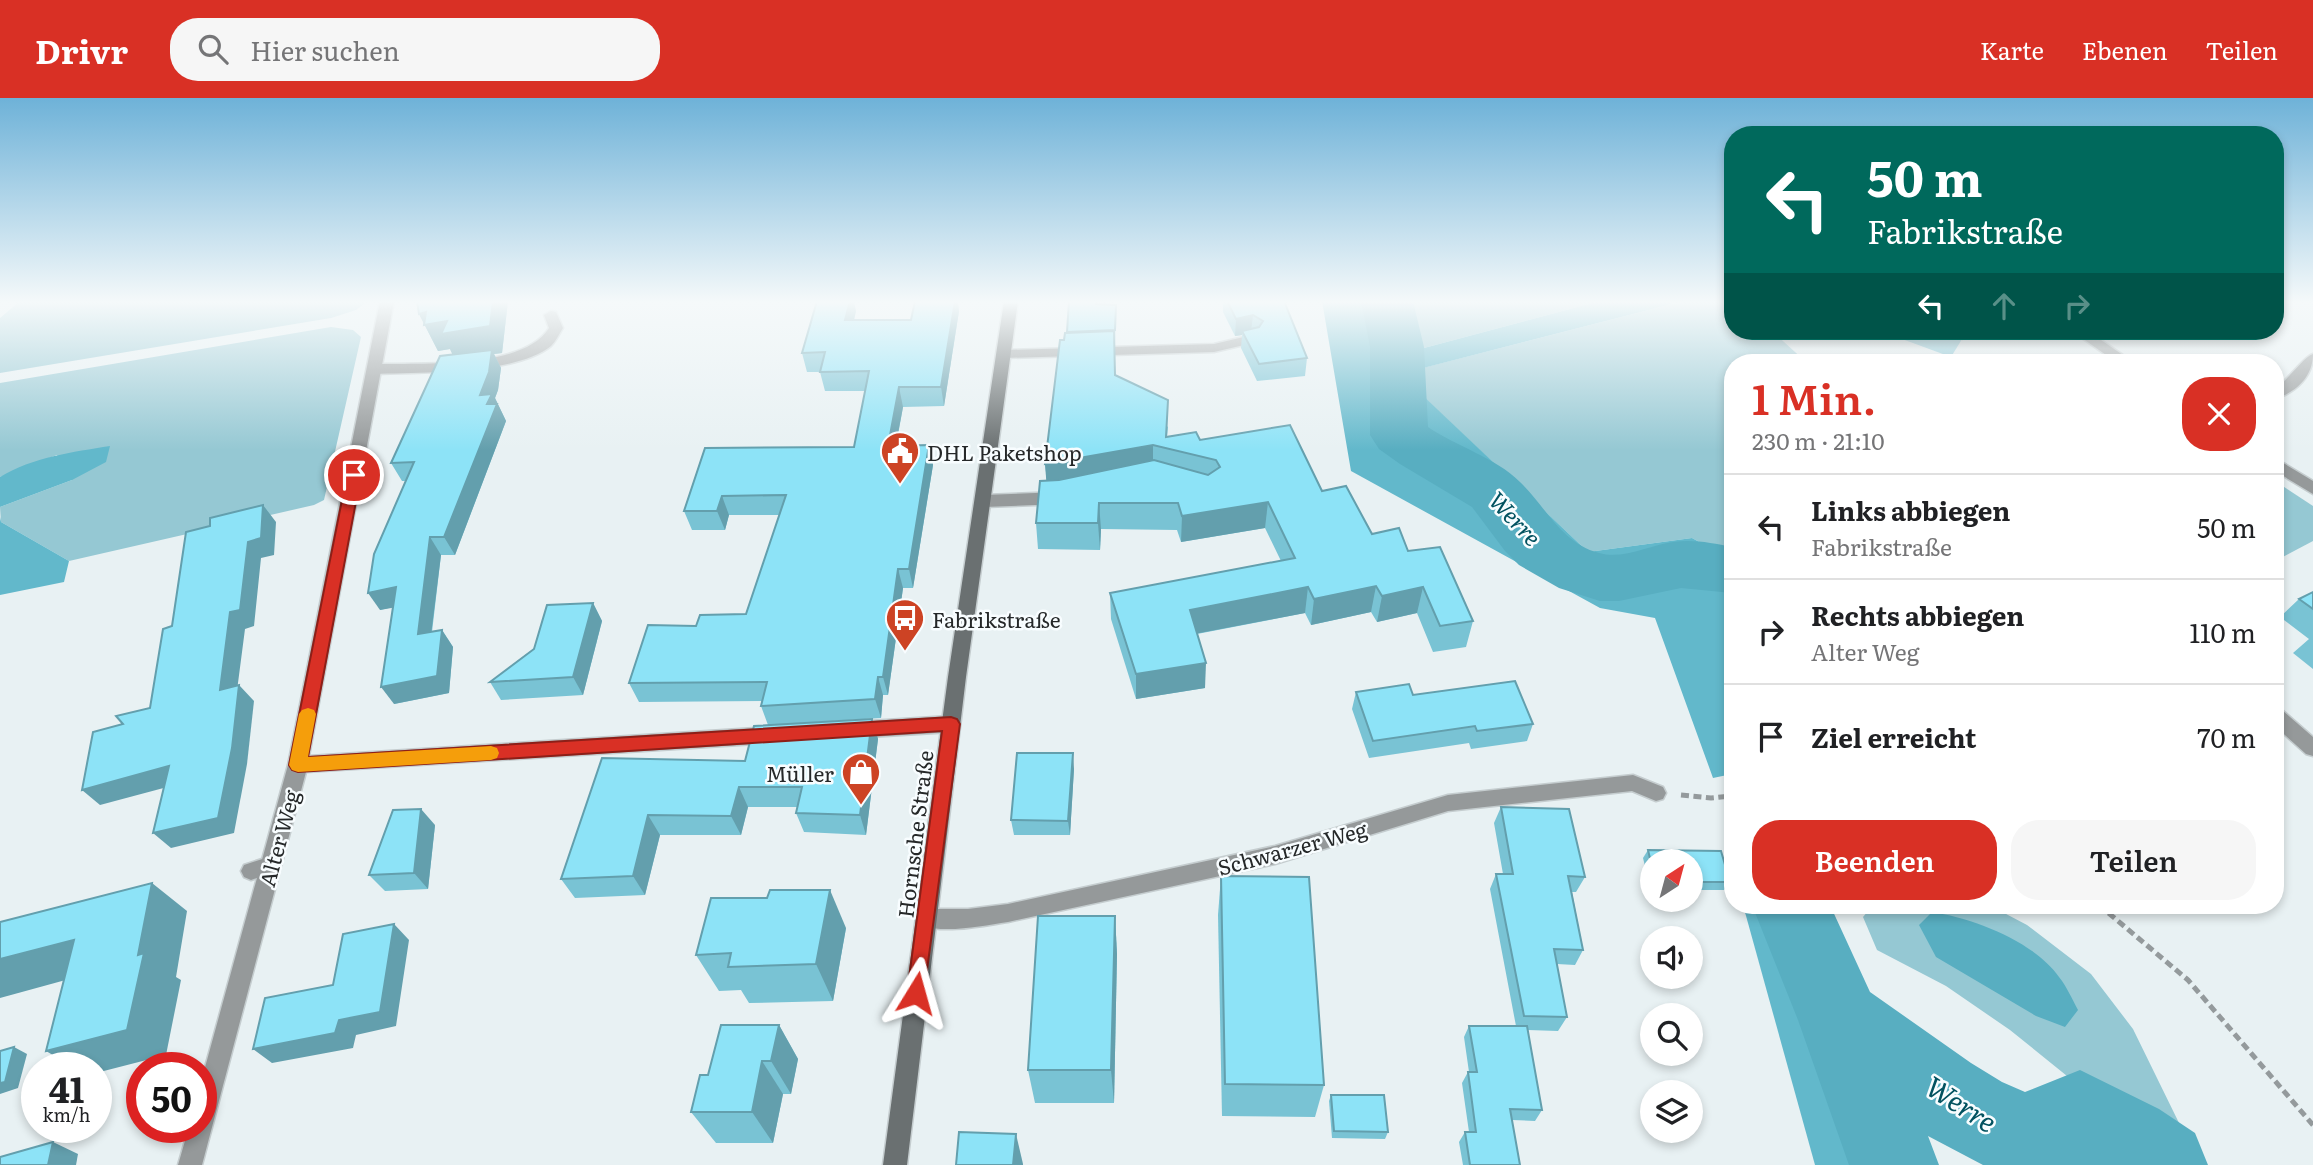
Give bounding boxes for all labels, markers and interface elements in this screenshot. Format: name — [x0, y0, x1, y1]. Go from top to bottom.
search box — [170, 18, 660, 81]
text: Drivr — [35, 25, 128, 74]
icon: search — [194, 30, 232, 68]
text: Hier suchen — [250, 30, 400, 69]
text: Karte — [1980, 32, 2044, 67]
text: Ebenen — [2082, 32, 2168, 67]
text: Teilen — [2206, 32, 2278, 67]
text: 50 m — [1867, 139, 1983, 212]
icon: left — [1752, 154, 1843, 245]
text: Fabrikstraße — [1867, 206, 2063, 254]
icon: left — [1912, 287, 1950, 325]
icon: ahead — [1985, 287, 2023, 325]
icon: right — [2058, 287, 2096, 325]
text: 1 Min. — [1752, 366, 1876, 428]
button: close — [2182, 377, 2256, 451]
text: 230 m · 21:10 — [1752, 423, 1885, 457]
public building icon: DHL Paketshop — [879, 430, 921, 485]
place label: DHL Paketshop — [927, 436, 1082, 467]
pin — [324, 445, 384, 505]
icon: arrive — [335, 456, 373, 494]
water label: Werre — [1482, 483, 1550, 553]
text: Links abbiegen — [1811, 490, 2010, 529]
text: 50 m — [2197, 507, 2256, 546]
icon: left — [1752, 508, 1790, 546]
text: Fabrikstraße — [1811, 529, 1952, 563]
text: Rechts abbiegen — [1811, 595, 2024, 634]
bus stop icon: Fabrikstraße — [884, 597, 926, 652]
place label: Fabrikstraße — [932, 603, 1061, 634]
text: 110 m — [2189, 612, 2256, 651]
icon: right — [1752, 613, 1790, 651]
text: Alter Weg — [1811, 634, 1920, 668]
text: Ziel erreicht — [1811, 717, 1976, 756]
text: 70 m — [2197, 717, 2256, 756]
icon: arrive — [1752, 718, 1790, 756]
street label: Hornsche Straße — [888, 748, 940, 920]
shop icon: Müller — [840, 751, 882, 806]
place label: Müller — [766, 757, 834, 788]
street label: Alter Weg — [250, 786, 306, 890]
street label: Schwarzer Weg — [1214, 812, 1370, 882]
button: Beenden — [1752, 820, 1997, 900]
button: Teilen — [2011, 820, 2256, 900]
north arrow — [1640, 849, 1703, 912]
map controls — [1640, 849, 1703, 1143]
button: sound — [1640, 926, 1703, 989]
position arrow — [879, 956, 953, 1030]
button: search — [1640, 1003, 1703, 1066]
speed limit sign: 50 — [126, 1052, 217, 1143]
text: 41 — [49, 1062, 84, 1114]
water label: Werre — [1918, 1064, 2006, 1142]
button: layers — [1640, 1080, 1703, 1143]
text: km/h — [43, 1101, 90, 1128]

